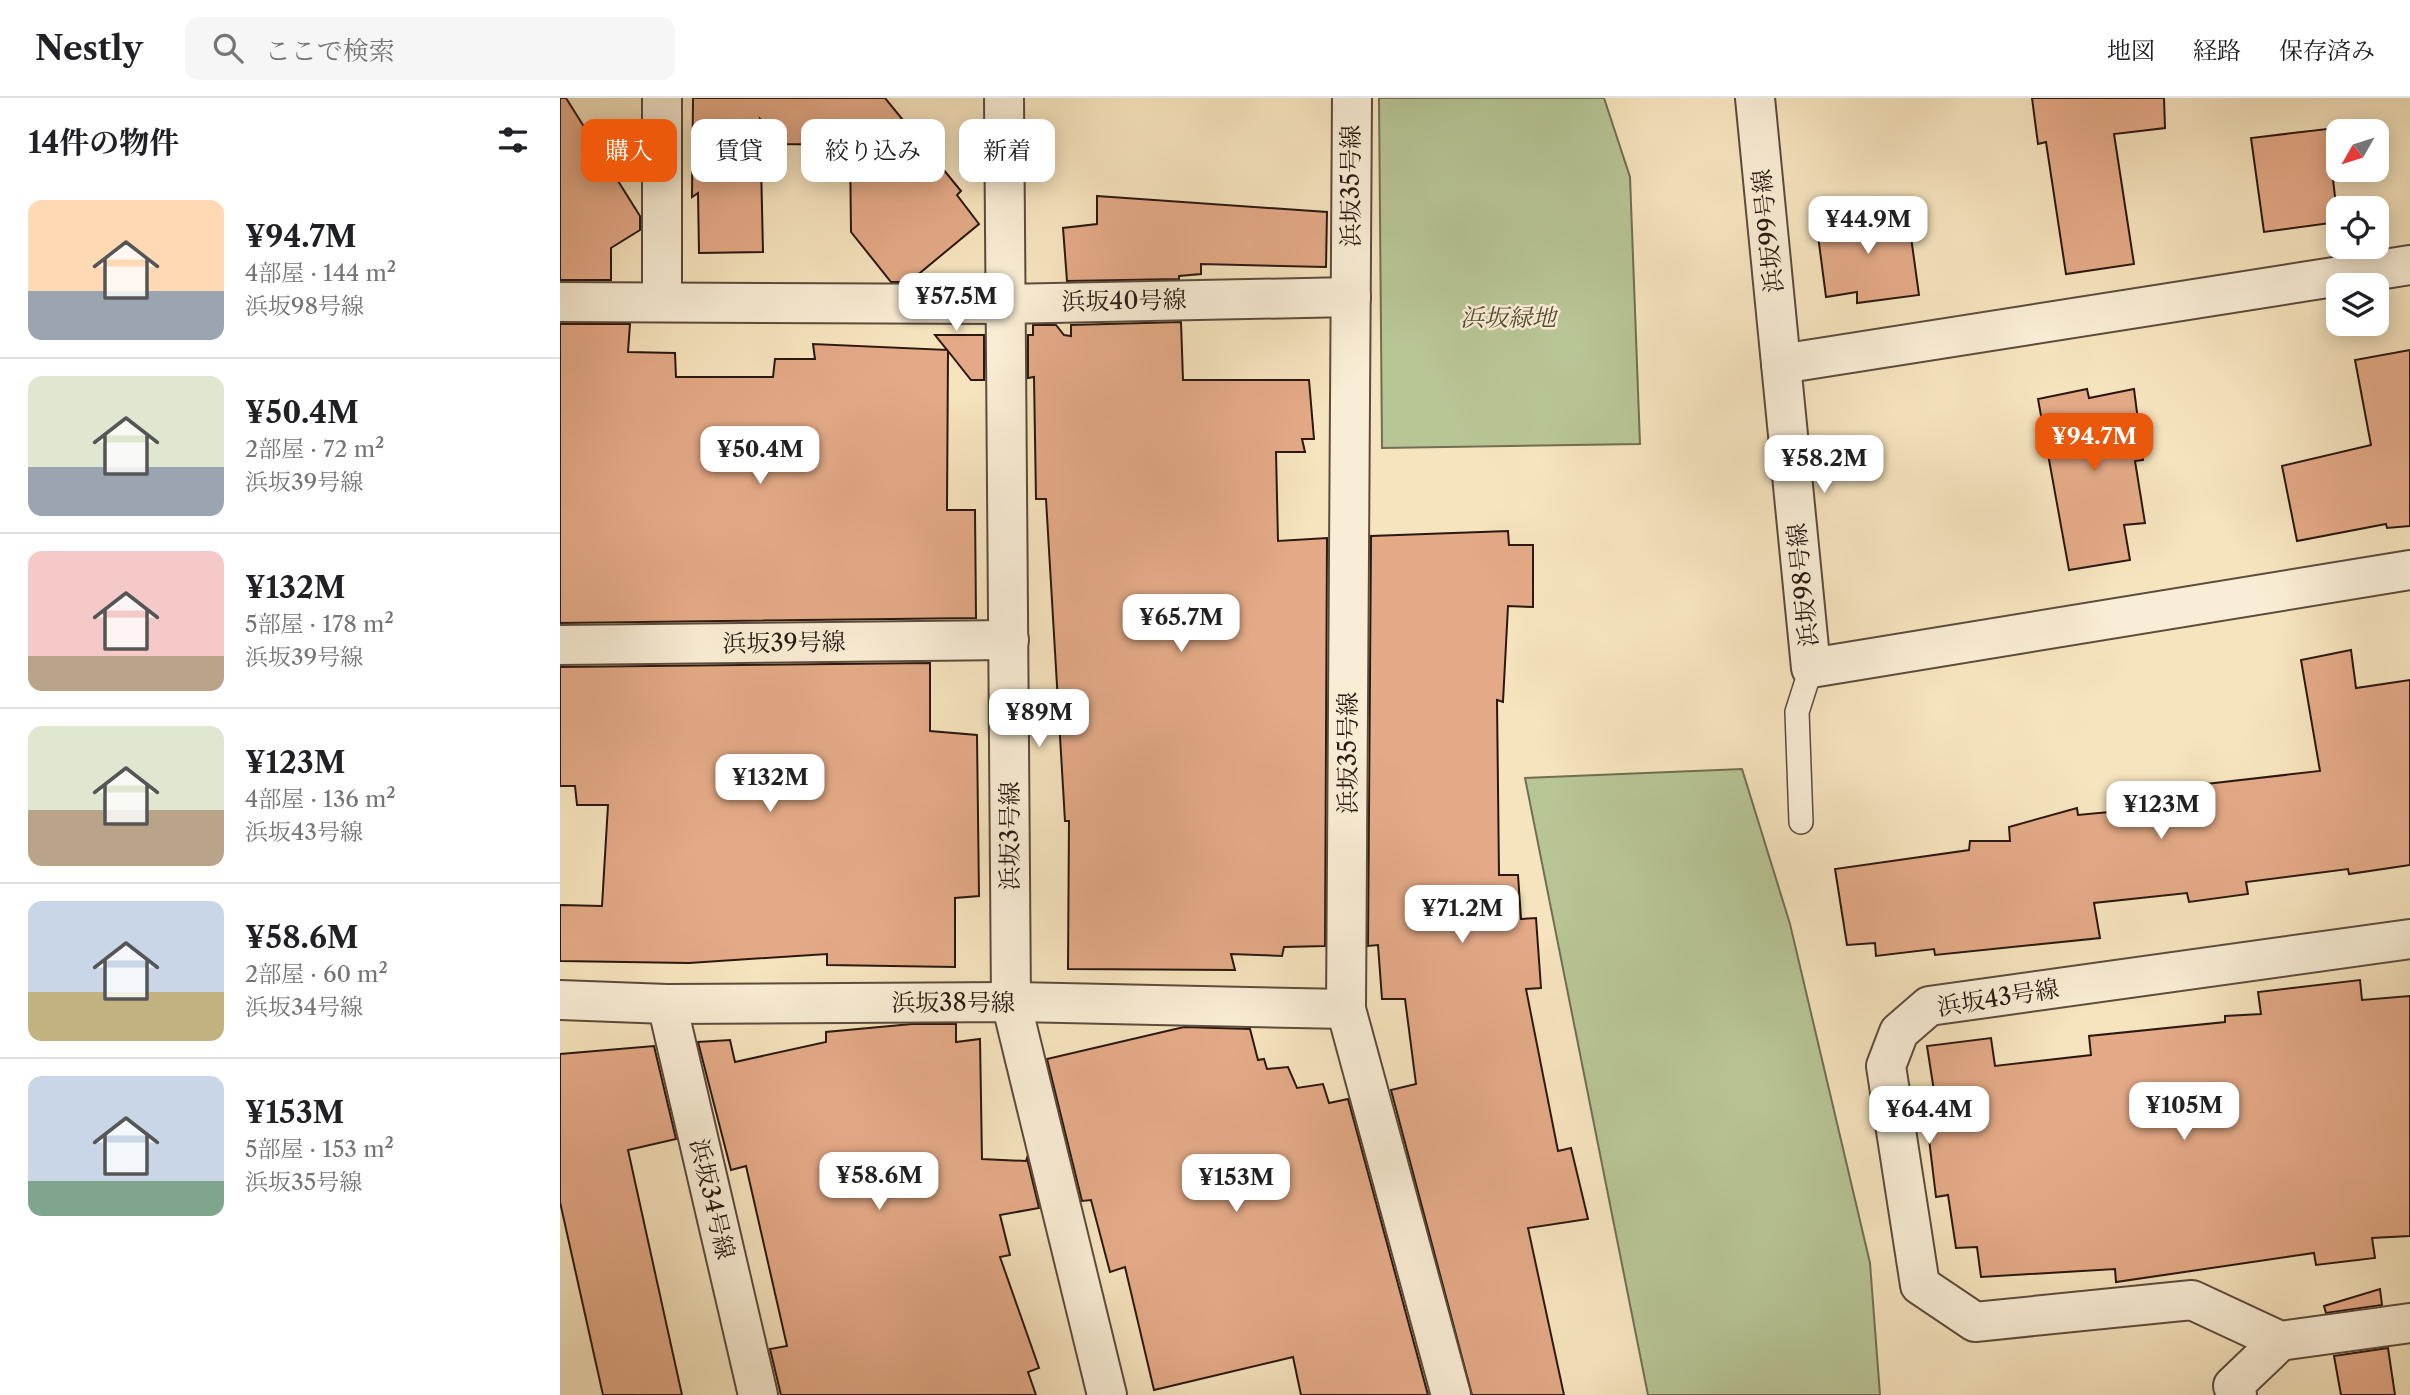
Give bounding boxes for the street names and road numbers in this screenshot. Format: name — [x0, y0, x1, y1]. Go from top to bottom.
street label: 浜坂35号線 — [1336, 125, 1365, 247]
street label: 浜坂99号線 — [1747, 168, 1788, 294]
street label: 浜坂40号線 — [1061, 285, 1187, 316]
street label: 浜坂98号線 — [1782, 522, 1823, 648]
street label: 浜坂39号線 — [722, 627, 846, 658]
street label: 浜坂35号線 — [1333, 692, 1362, 814]
street label: 浜坂3号線 — [995, 781, 1024, 891]
street label: 浜坂43号線 — [1935, 974, 2061, 1021]
street label: 浜坂38号線 — [891, 988, 1015, 1017]
street label: 浜坂34号線 — [685, 1136, 740, 1262]

